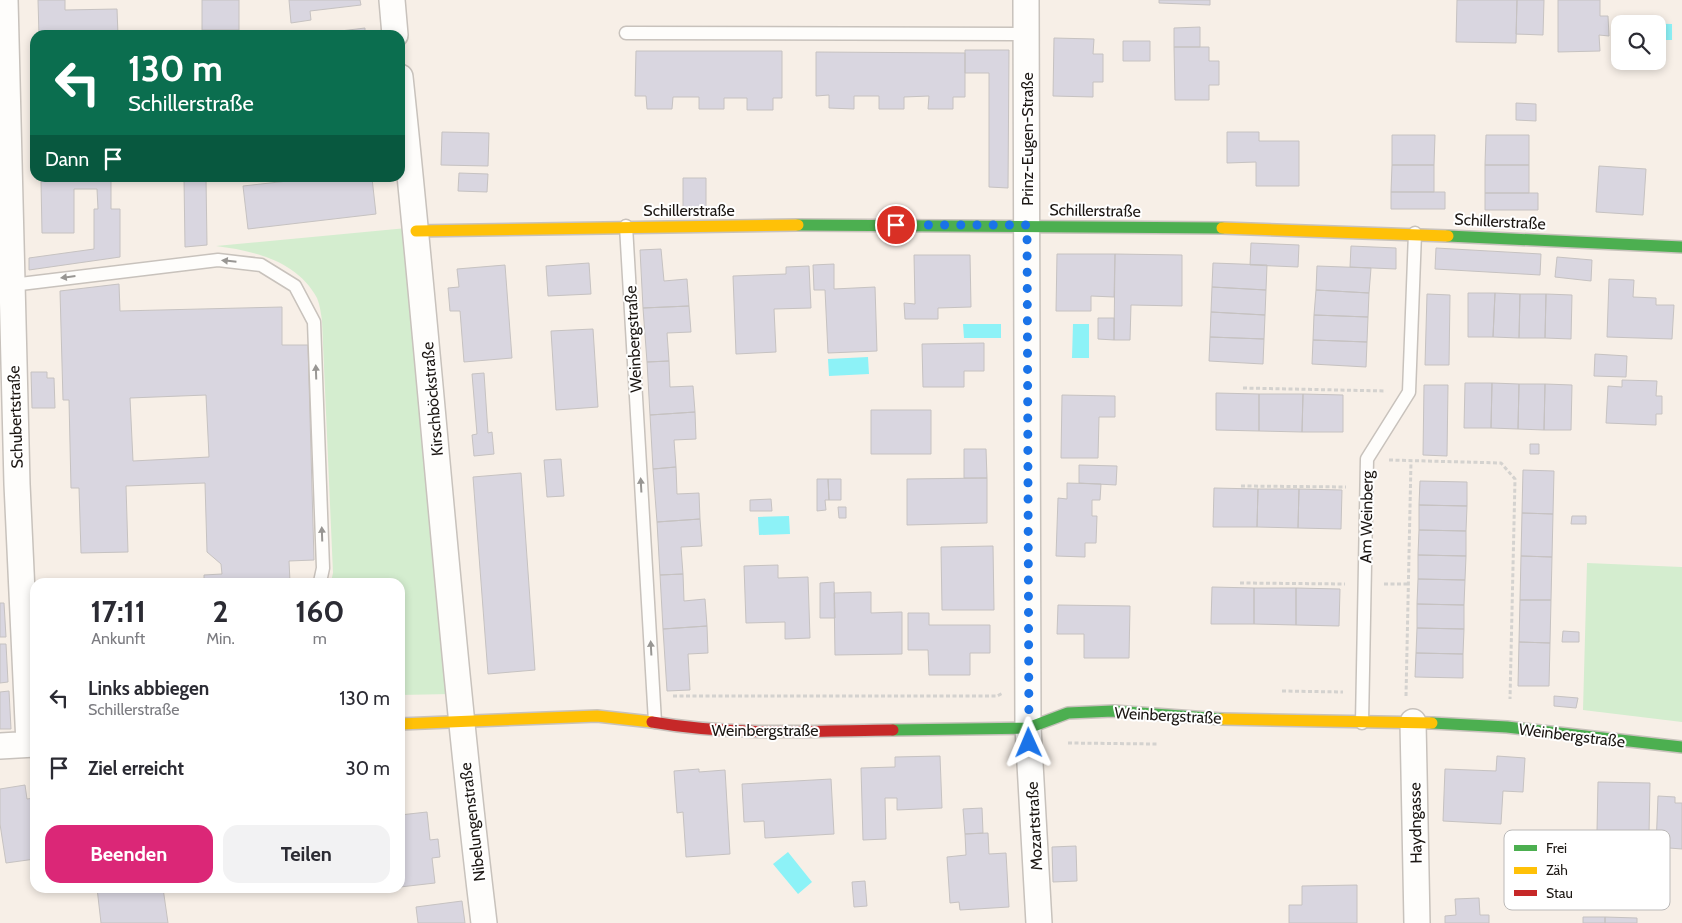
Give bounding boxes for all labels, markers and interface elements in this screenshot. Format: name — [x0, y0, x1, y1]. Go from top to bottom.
map controls — [1611, 15, 1666, 70]
button: search — [1611, 15, 1666, 70]
text: 130 m — [128, 47, 223, 90]
icon: left — [45, 50, 110, 115]
street label: Prinz-Eugen-Straße — [1018, 72, 1037, 206]
text: Schillerstraße — [128, 90, 254, 117]
icon: arrive — [99, 145, 127, 173]
text: Dann — [45, 148, 89, 171]
street label: Schillerstraße — [1049, 200, 1141, 221]
street label: Schillerstraße — [643, 201, 735, 220]
pin — [875, 204, 917, 246]
street label: Schillerstraße — [1454, 210, 1546, 233]
icon: arrive — [882, 211, 910, 239]
one-way arrow — [221, 257, 237, 265]
one-way arrow — [59, 274, 75, 282]
street label: Weinbergstraße — [621, 285, 646, 393]
street label: Kirschböckstraße — [418, 341, 447, 457]
one-way arrow — [311, 363, 319, 379]
street label: Schubertstraße — [4, 365, 27, 469]
street label: Am Weinberg — [1356, 470, 1377, 563]
one-way arrow — [637, 477, 645, 493]
one-way arrow — [317, 526, 325, 542]
text: 17:11 — [91, 593, 146, 630]
text: 2 — [213, 593, 228, 630]
text: 160 — [295, 593, 344, 630]
text: Ankunft — [91, 629, 145, 648]
text: Min. — [206, 629, 235, 648]
text: m — [313, 629, 327, 648]
one-way arrow — [647, 639, 655, 655]
text: Links abbiegen — [88, 677, 209, 700]
icon: left — [45, 684, 73, 712]
text: 130 m — [339, 687, 390, 710]
text: Schillerstraße — [88, 700, 179, 719]
street label: Weinbergstraße — [1114, 703, 1222, 728]
position arrow — [1002, 716, 1054, 768]
street label: Weinbergstraße — [1518, 720, 1626, 751]
street label: Weinbergstraße — [711, 721, 819, 740]
icon: arrive — [45, 754, 73, 782]
text: Ziel erreicht — [88, 757, 184, 780]
text: 30 m — [346, 757, 390, 780]
street label: Nibelungenstraße — [456, 761, 489, 883]
street label: Mozartstraße — [1023, 781, 1046, 871]
street label: Haydngasse — [1405, 782, 1426, 864]
button: Beenden — [45, 825, 213, 883]
button: Teilen — [223, 825, 390, 883]
legend — [1504, 830, 1670, 910]
text: Frei — [1546, 839, 1567, 857]
text: Zäh — [1546, 861, 1568, 879]
text: Stau — [1546, 884, 1573, 902]

